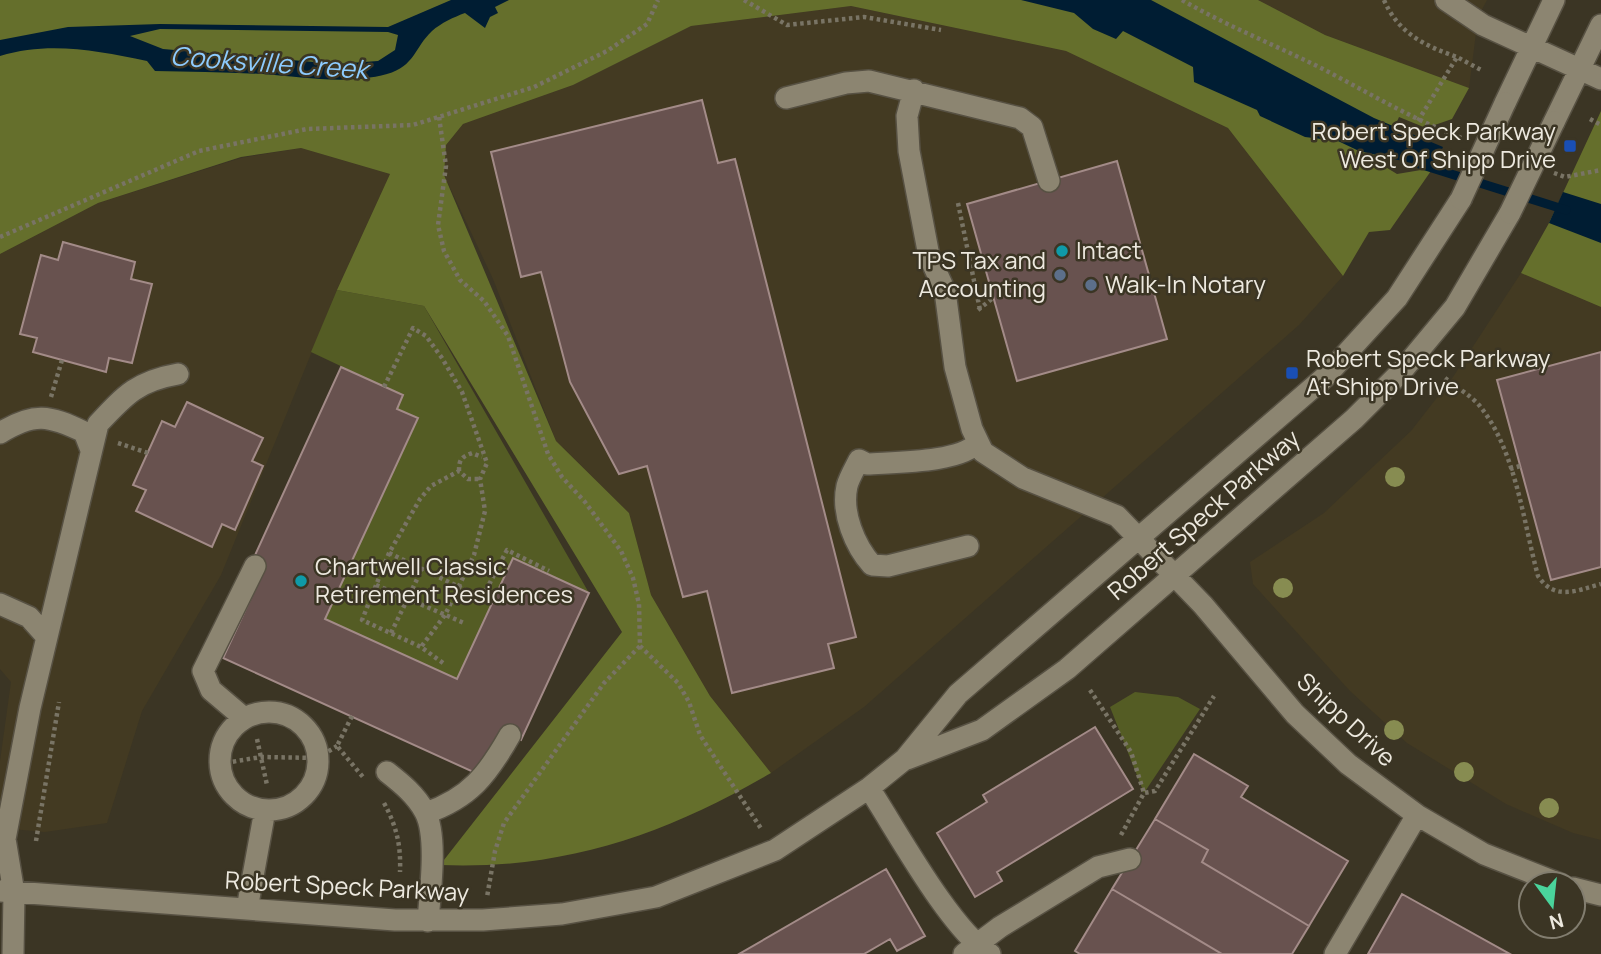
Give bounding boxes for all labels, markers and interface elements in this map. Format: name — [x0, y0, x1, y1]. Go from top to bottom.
water label: Cooksville Creek — [169, 37, 373, 87]
place label: Robert Speck Parkway West Of Shipp Drive — [1312, 114, 1556, 175]
marker: Robert Speck Parkway West Of Shipp Drive — [1562, 138, 1578, 154]
place label: Intact — [1076, 233, 1142, 266]
place label: TPS Tax and Accounting — [912, 243, 1046, 304]
marker: Intact — [1054, 243, 1070, 259]
marker: TPS Tax and Accounting — [1052, 267, 1068, 283]
place label: Walk-In Notary — [1105, 267, 1266, 300]
marker: Walk-In Notary — [1083, 277, 1099, 293]
place label: Robert Speck Parkway At Shipp Drive — [1306, 341, 1551, 402]
marker: Robert Speck Parkway At Shipp Drive — [1284, 365, 1300, 381]
street label: Robert Speck Parkway — [1100, 421, 1306, 607]
place label: Chartwell Classic Retirement Residences — [315, 549, 573, 610]
marker: Chartwell Classic Retirement Residences — [293, 573, 309, 589]
street label: Shipp Drive — [1290, 665, 1404, 773]
street label: Robert Speck Parkway — [224, 863, 470, 908]
north arrow — [1517, 870, 1587, 940]
text: N — [1546, 907, 1566, 936]

